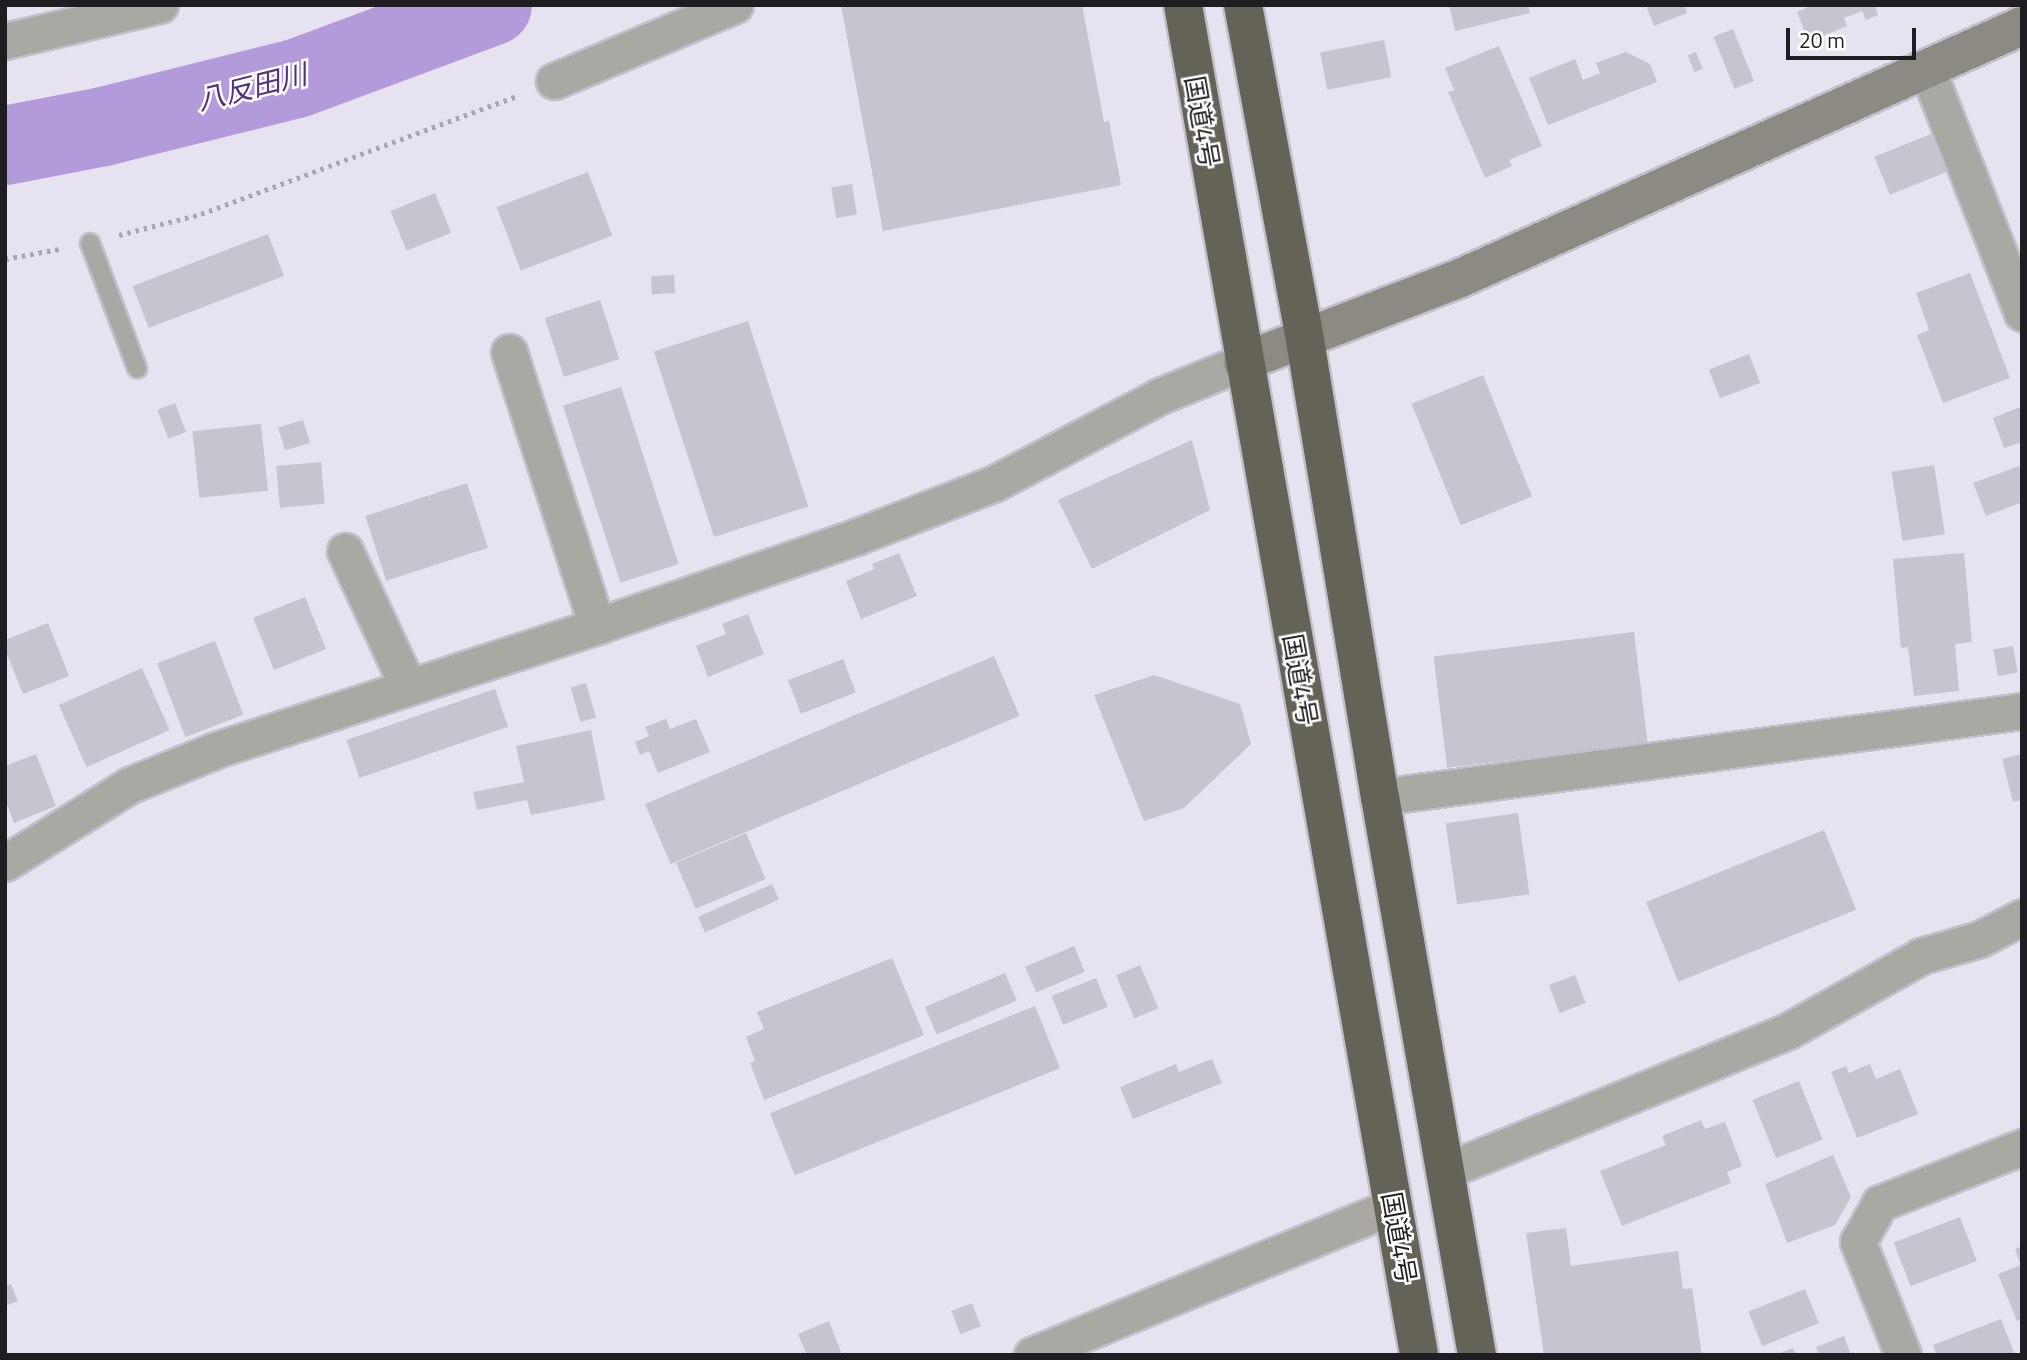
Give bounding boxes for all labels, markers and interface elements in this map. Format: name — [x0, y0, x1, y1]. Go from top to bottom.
scale bar — [1789, 14, 1918, 58]
text: 20 m — [1799, 24, 1845, 56]
water label: 八反田川 — [194, 57, 310, 117]
street label: 国道4号 — [1179, 74, 1225, 170]
street label: 国道4号 — [1277, 632, 1323, 728]
street label: 国道4号 — [1376, 1190, 1422, 1286]

